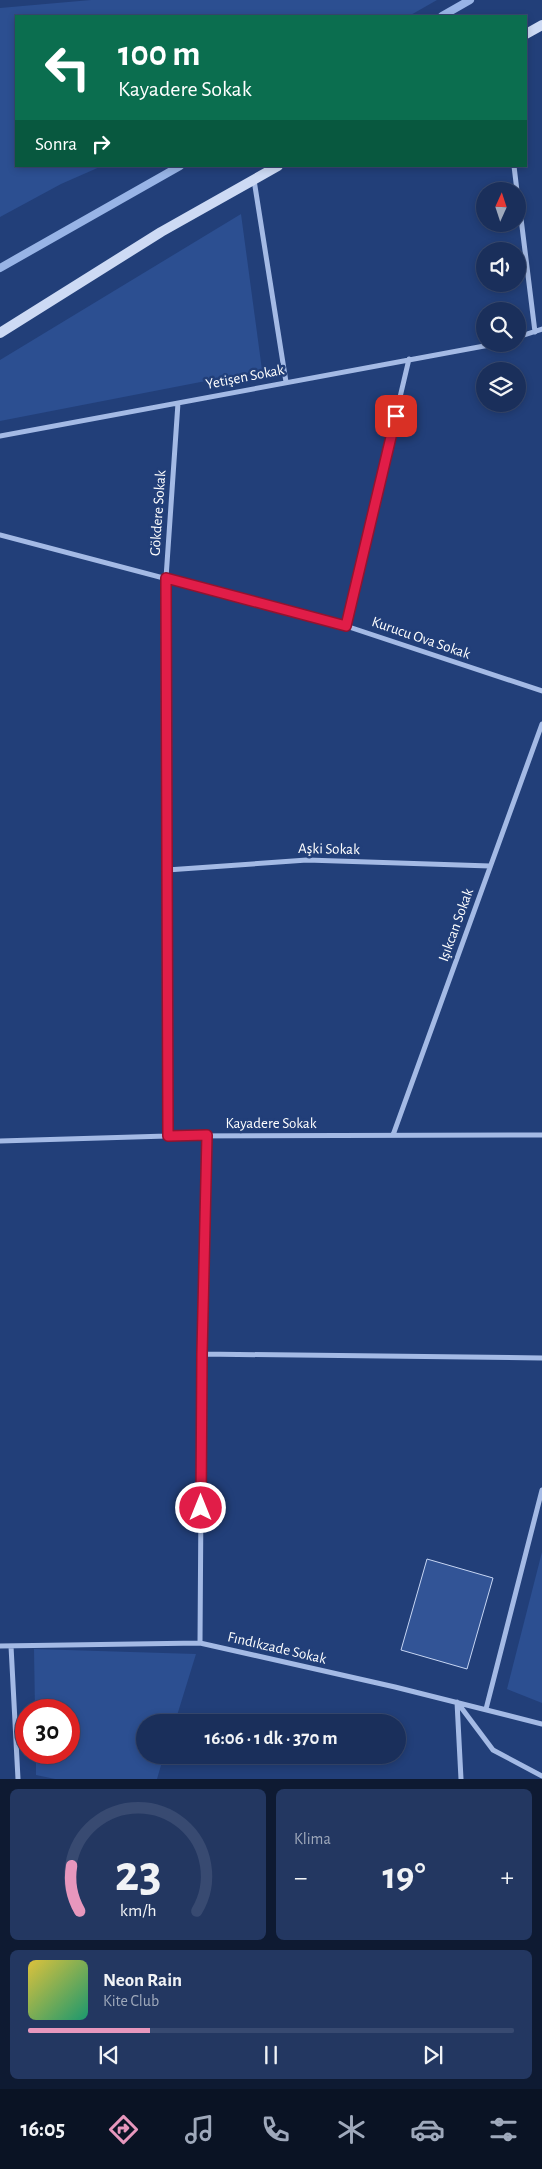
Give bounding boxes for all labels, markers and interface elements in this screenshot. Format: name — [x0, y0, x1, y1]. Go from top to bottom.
icon: left — [35, 35, 100, 100]
text: 100 m — [118, 37, 201, 72]
text: Kayadere Sokak — [118, 78, 252, 100]
icon: right — [87, 130, 115, 158]
text: Sonra — [35, 135, 77, 154]
north arrow — [476, 182, 526, 232]
map controls — [476, 182, 526, 412]
button: sound — [476, 242, 526, 292]
button: search — [476, 302, 526, 352]
street label: Yetişen Sokak — [205, 362, 286, 392]
button: layers — [476, 362, 526, 412]
pin — [375, 395, 417, 437]
icon: arrive — [382, 402, 410, 430]
street label: Gökdere Sokak — [148, 469, 168, 556]
street label: Kurucu Ova Sokak — [370, 614, 472, 662]
street label: Aşki Sokak — [298, 841, 360, 857]
street label: Işıkcan Sokak — [436, 886, 476, 964]
street label: Kayadere Sokak — [225, 1116, 317, 1131]
position arrow — [174, 1481, 226, 1533]
street label: Fındıkzade Sokak — [226, 1629, 328, 1667]
speed limit sign: 30 — [15, 1699, 80, 1764]
text: 16:06 · 1 dk · 370 m — [204, 1729, 338, 1748]
text: Klima — [294, 1831, 331, 1847]
text: 23 — [115, 1848, 161, 1900]
text: 19° — [382, 1858, 426, 1896]
text: − — [294, 1864, 307, 1892]
text: + — [501, 1864, 514, 1892]
text: km/h — [120, 1902, 156, 1920]
text: Neon Rain — [103, 1971, 182, 1990]
text: Kite Club — [103, 1993, 159, 2009]
icon: previous — [95, 2041, 123, 2069]
icon: pause — [257, 2041, 285, 2069]
icon: next — [419, 2041, 447, 2069]
icon: directions — [106, 2112, 141, 2147]
icon: music — [182, 2112, 217, 2147]
icon: phone — [258, 2112, 293, 2147]
icon: climate — [334, 2112, 369, 2147]
icon: car — [410, 2112, 445, 2147]
icon: filters — [486, 2112, 521, 2147]
text: 16:05 — [21, 2118, 65, 2140]

